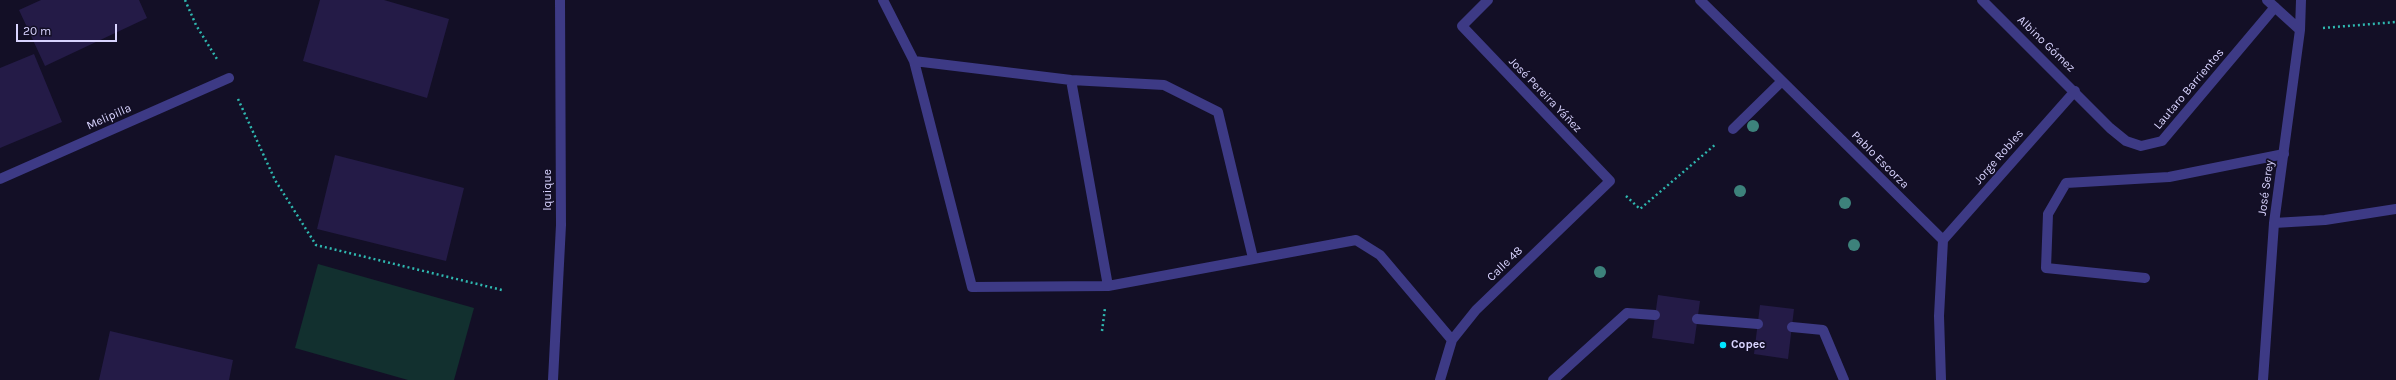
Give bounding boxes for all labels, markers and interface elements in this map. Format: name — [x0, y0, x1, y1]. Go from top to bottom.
street label: Albino Gómez — [2014, 13, 2078, 75]
scale bar — [18, 16, 119, 42]
text: 20 m — [23, 24, 51, 38]
street label: Lautaro Barrientos — [2151, 46, 2227, 132]
street label: José Pereira Yáñez — [1505, 54, 1585, 136]
street label: Melipilla — [85, 101, 133, 133]
street label: Jorge Robles — [1971, 127, 2027, 187]
street label: Pablo Escorza — [1848, 128, 1912, 192]
street label: José Serey — [2255, 159, 2277, 217]
street label: Iquique — [541, 169, 555, 211]
street label: Calle 48 — [1484, 244, 1526, 284]
place label: Copec — [1731, 338, 1765, 352]
marker: Copec — [1718, 340, 1728, 350]

